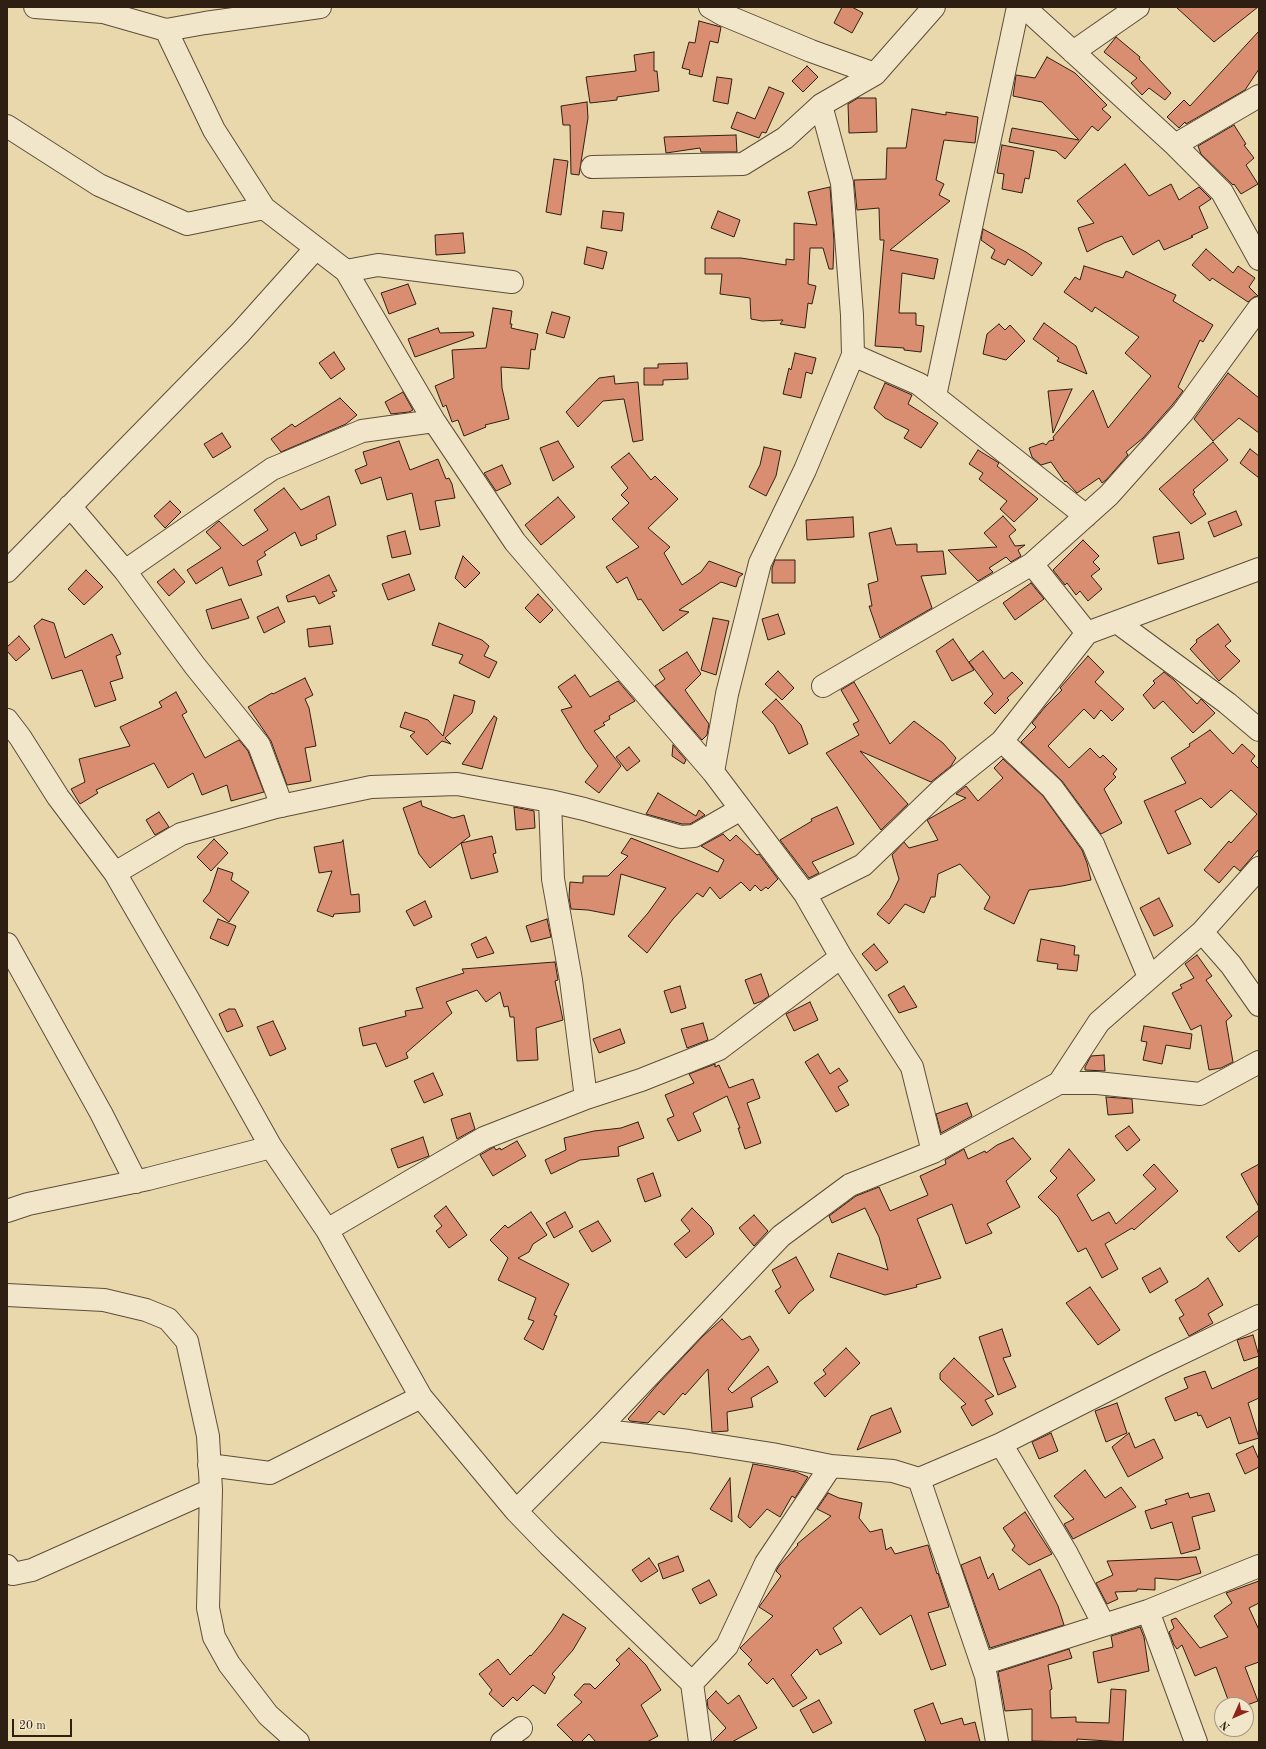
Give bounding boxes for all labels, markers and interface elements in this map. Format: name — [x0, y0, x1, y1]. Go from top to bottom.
north arrow — [1214, 1697, 1254, 1737]
scale bar — [14, 1711, 74, 1737]
text: N — [1219, 1718, 1233, 1732]
text: 20 m — [19, 1720, 46, 1732]

